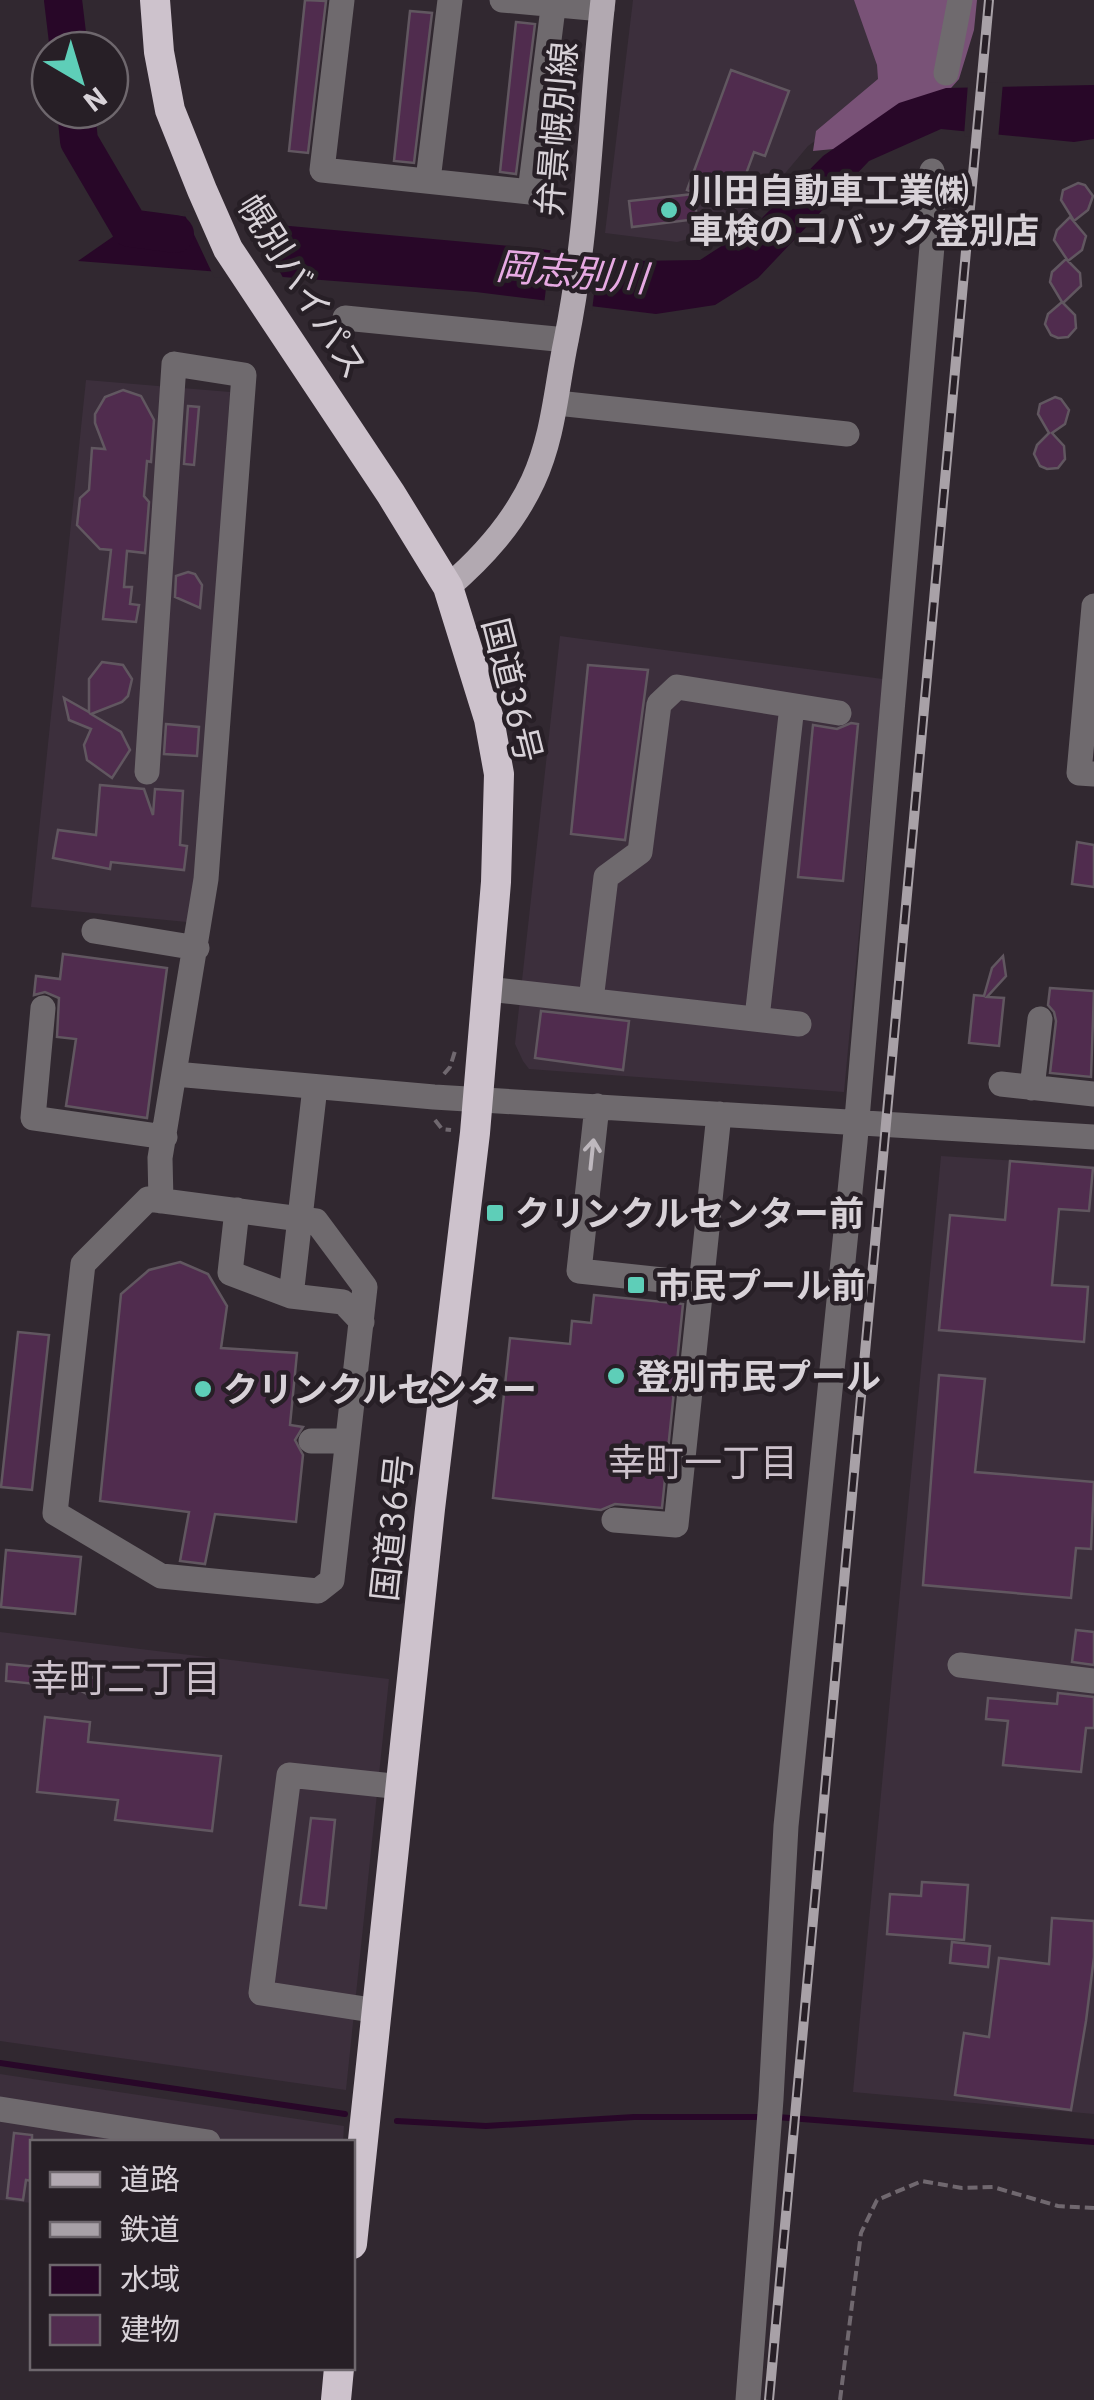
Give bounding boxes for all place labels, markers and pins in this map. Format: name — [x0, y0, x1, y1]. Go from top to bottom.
place label: 川田自動車工業㈱ 車検のコバック登別店 — [689, 167, 1039, 253]
marker: 川田自動車工業㈱ 車検のコバック登別店 — [658, 199, 680, 221]
place label: クリンクルセンター前 — [515, 1190, 864, 1236]
marker: クリンクルセンター前 — [484, 1202, 506, 1224]
place label: 市民プール前 — [656, 1262, 866, 1308]
marker: 市民プール前 — [625, 1274, 647, 1296]
place label: 登別市民プール — [636, 1353, 881, 1399]
marker: 登別市民プール — [605, 1365, 627, 1387]
place label: クリンクルセンター — [223, 1366, 537, 1412]
marker: クリンクルセンター — [192, 1378, 214, 1400]

